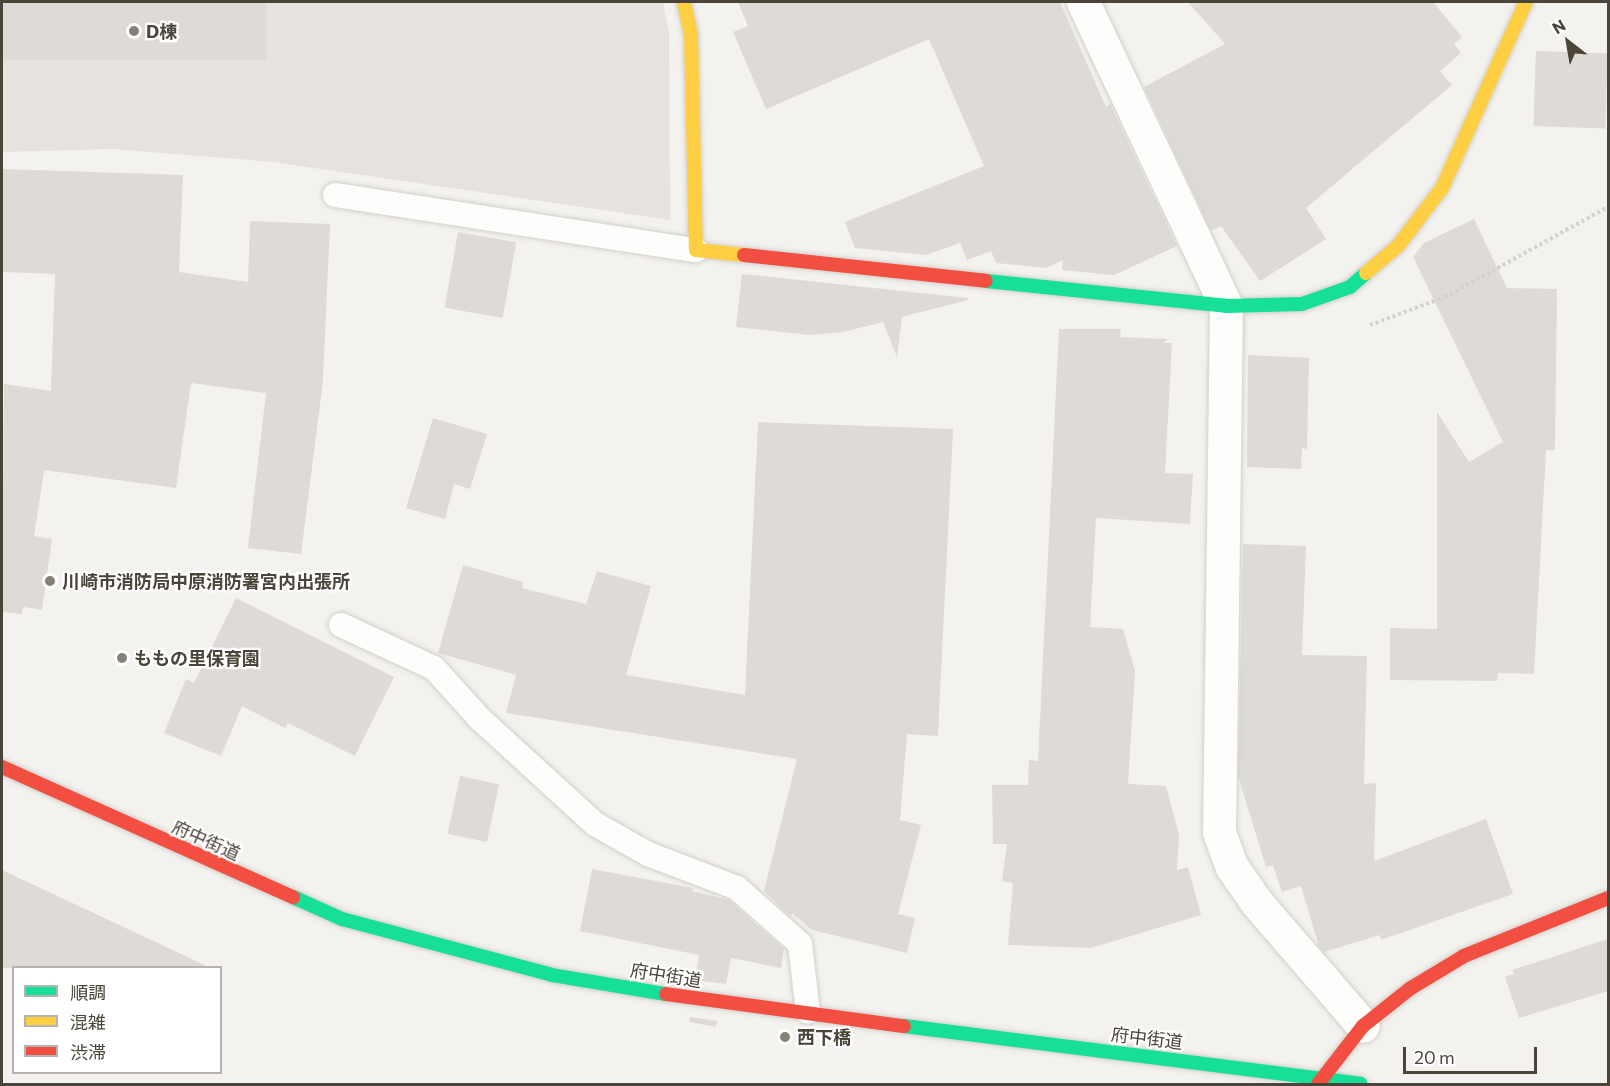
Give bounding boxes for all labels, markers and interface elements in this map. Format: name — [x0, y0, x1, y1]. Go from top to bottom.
north arrow — [1538, 12, 1598, 72]
text: N — [1548, 15, 1569, 37]
place label: D棟 — [146, 20, 177, 42]
marker: D棟 — [127, 24, 141, 38]
place label: 川崎市消防局中原消防署宮内出張所 — [62, 570, 350, 592]
marker: 川崎市消防局中原消防署宮内出張所 — [43, 574, 57, 588]
place label: ももの里保育園 — [134, 647, 260, 669]
marker: ももの里保育園 — [115, 651, 129, 665]
street label: 府中街道 — [169, 815, 243, 865]
street label: 府中街道 — [629, 959, 703, 991]
legend — [12, 966, 222, 1074]
text: 順調 — [70, 981, 106, 1003]
text: 混雑 — [70, 1011, 106, 1033]
street label: 府中街道 — [1110, 1023, 1184, 1053]
place label: 西下橋 — [797, 1026, 851, 1048]
marker: 西下橋 — [778, 1030, 792, 1044]
scale bar — [1406, 1035, 1540, 1073]
text: 渋滞 — [70, 1041, 106, 1063]
text: 20 m — [1414, 1046, 1455, 1068]

